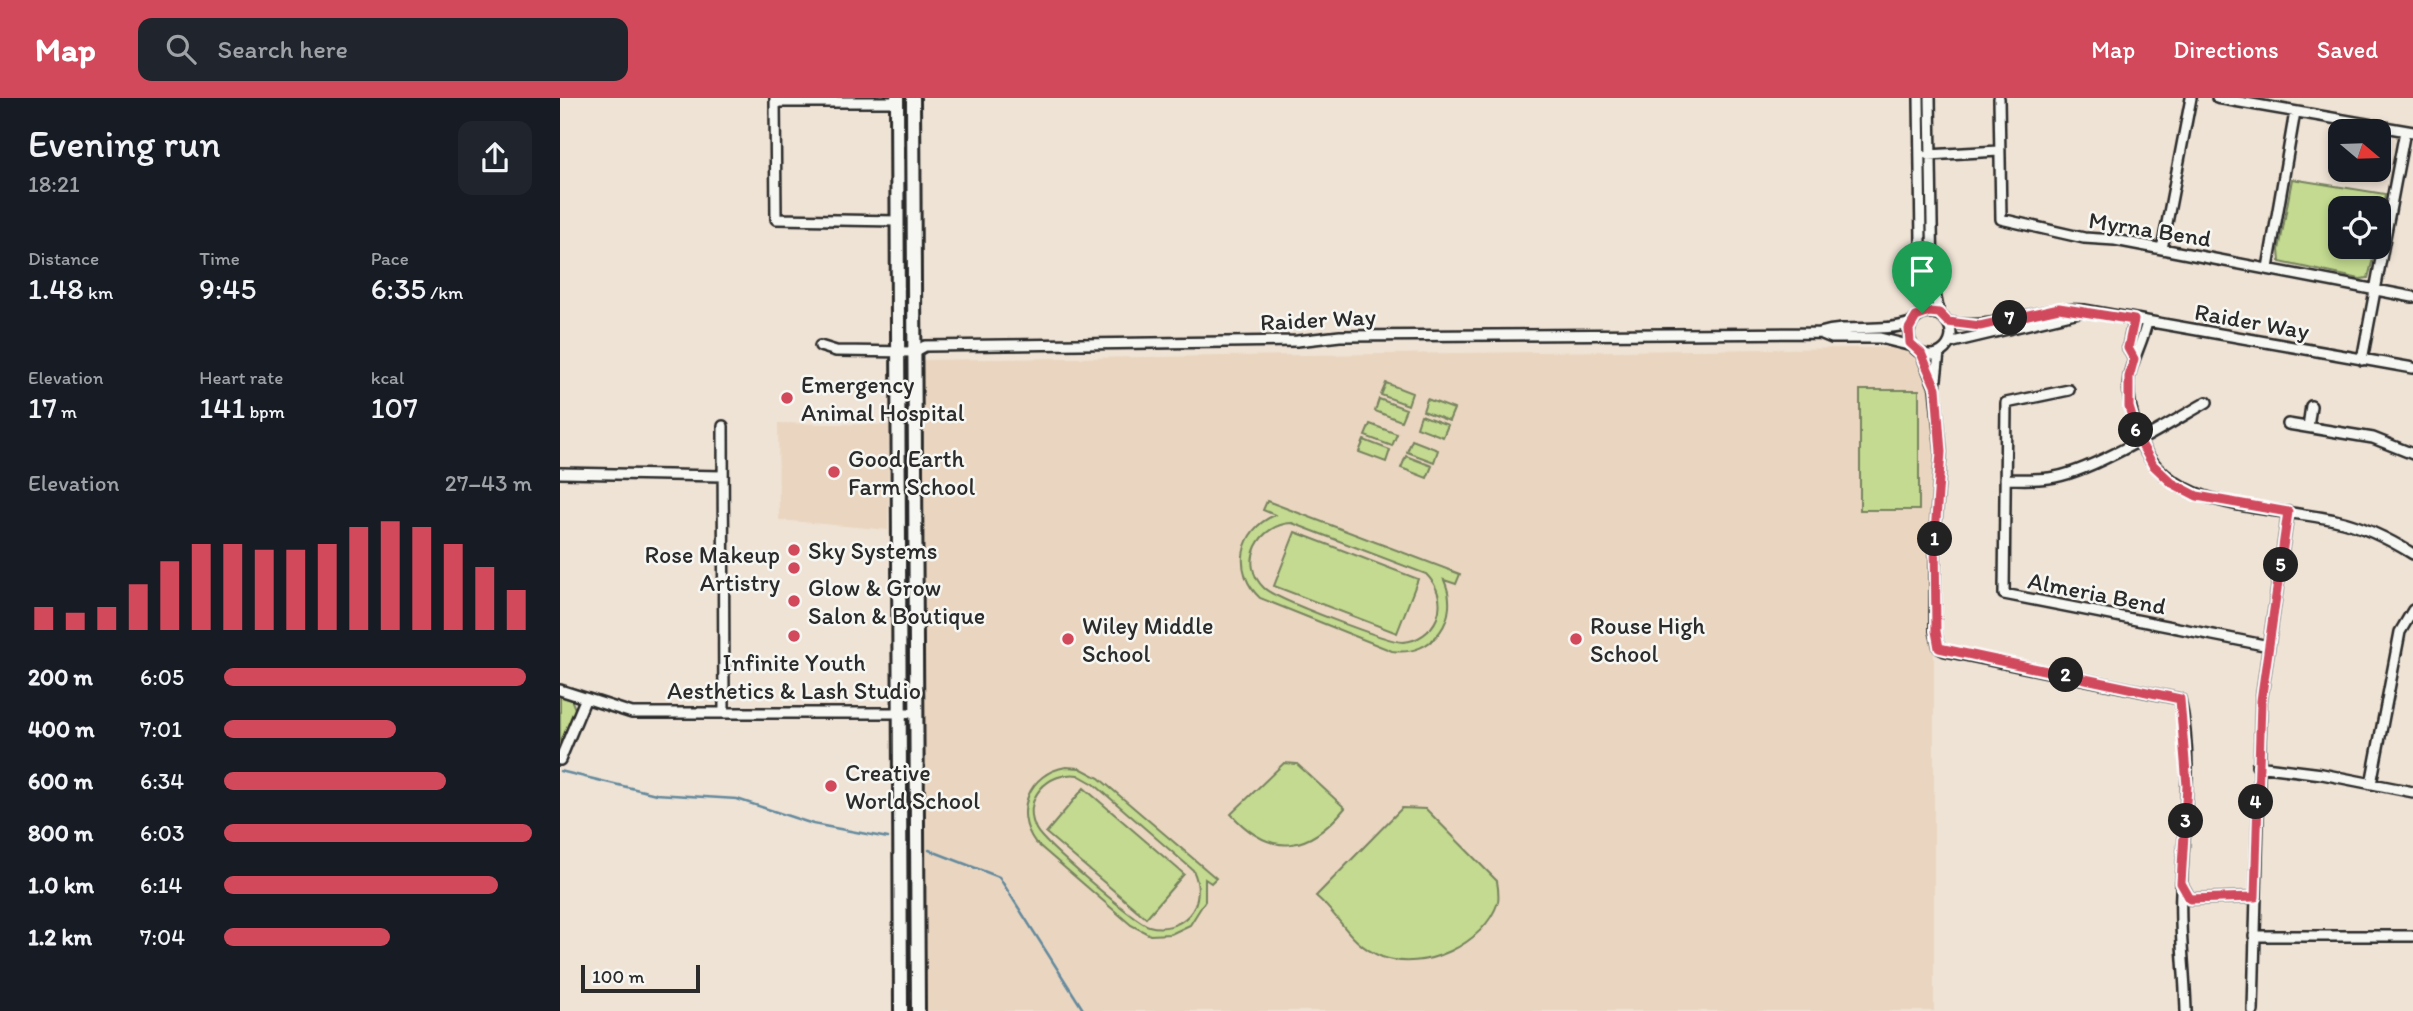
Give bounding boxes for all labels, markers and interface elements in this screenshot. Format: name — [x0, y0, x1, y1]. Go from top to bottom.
search box — [138, 18, 628, 81]
text: Map — [35, 30, 96, 69]
icon: search — [162, 30, 200, 68]
text: Search here — [218, 33, 348, 65]
text: Map — [2091, 35, 2135, 64]
text: Directions — [2173, 35, 2279, 64]
text: Saved — [2317, 35, 2378, 64]
north arrow — [2328, 119, 2390, 182]
map controls — [2328, 119, 2391, 259]
text: Evening run — [28, 121, 221, 167]
button: share — [458, 121, 532, 195]
text: 18:21 — [28, 170, 80, 198]
button: locate — [2328, 196, 2391, 259]
street label: Myrna Bend — [2087, 205, 2213, 253]
pin — [1892, 241, 1952, 313]
text: Distance — [28, 247, 99, 270]
text: Time — [199, 247, 240, 270]
text: Pace — [371, 247, 409, 270]
icon: arrive — [1903, 252, 1941, 290]
text: 1.48 — [28, 270, 84, 307]
text: 9:45 — [199, 270, 256, 307]
text: 6:35 — [371, 270, 426, 307]
text: km — [84, 281, 113, 304]
text: /km — [426, 281, 463, 304]
street label: Raider Way — [2192, 297, 2312, 345]
pin: 7 — [1992, 300, 2028, 336]
street label: Raider Way — [1259, 301, 1377, 337]
text: 7 — [2005, 306, 2014, 329]
text: Elevation — [28, 366, 104, 389]
text: Heart rate — [199, 366, 283, 389]
text: kcal — [371, 366, 404, 389]
place label: Emergency Animal Hospital — [801, 370, 965, 427]
text: 17 — [28, 389, 57, 426]
text: 141 — [199, 389, 245, 426]
text: 107 — [371, 389, 418, 426]
marker: Emergency Animal Hospital — [779, 390, 795, 406]
text: m — [57, 400, 77, 423]
text: bpm — [245, 400, 285, 423]
pin: 6 — [2118, 412, 2154, 448]
text: 6 — [2130, 418, 2141, 441]
place label: Good Earth Farm School — [848, 444, 975, 501]
marker: Good Earth Farm School — [826, 464, 842, 480]
text: Elevation — [28, 469, 119, 497]
text: 27–43 m — [445, 469, 532, 497]
pin: 1 — [1918, 522, 1952, 556]
text: 1 — [1930, 527, 1939, 550]
place label: Sky Systems — [808, 536, 937, 565]
place label: Rose Makeup Artistry — [645, 540, 781, 597]
marker: Sky Systems — [786, 542, 802, 558]
pin: 5 — [2264, 547, 2298, 582]
text: 5 — [2276, 553, 2285, 576]
marker: Rose Makeup Artistry — [786, 560, 802, 576]
street label: Almeria Bend — [2026, 565, 2169, 621]
place label: Glow & Grow Salon & Boutique — [808, 573, 985, 630]
marker: Glow & Grow Salon & Boutique — [786, 593, 802, 609]
place label: Wiley Middle School — [1082, 611, 1214, 668]
place label: Rouse High School — [1590, 611, 1705, 668]
marker: Infinite Youth Aesthetics & Lash Studio — [786, 628, 802, 644]
marker: Wiley Middle School — [1060, 631, 1076, 647]
marker: Rouse High School — [1568, 631, 1584, 647]
place label: Infinite Youth Aesthetics & Lash Studio — [667, 648, 921, 705]
pin: 2 — [2048, 658, 2084, 692]
text: 200 m — [28, 663, 93, 691]
text: 6:05 — [140, 663, 184, 691]
text: 2 — [2061, 663, 2071, 686]
text: 400 m — [28, 715, 95, 743]
text: 7:01 — [140, 715, 182, 743]
place label: Creative World School — [845, 758, 980, 815]
text: 600 m — [28, 767, 93, 795]
text: 6:34 — [140, 767, 184, 795]
marker: Creative World School — [823, 778, 839, 794]
pin: 4 — [2238, 784, 2274, 820]
text: 4 — [2250, 790, 2261, 813]
pin: 3 — [2168, 804, 2204, 838]
text: 3 — [2180, 809, 2191, 832]
text: 800 m — [28, 819, 93, 847]
text: 6:03 — [140, 819, 185, 847]
text: 1.0 km — [28, 871, 94, 899]
text: 6:14 — [140, 871, 182, 899]
text: 1.2 km — [28, 923, 92, 951]
text: 7:04 — [140, 923, 185, 951]
scale bar — [581, 962, 700, 994]
text: 100 m — [592, 965, 644, 988]

